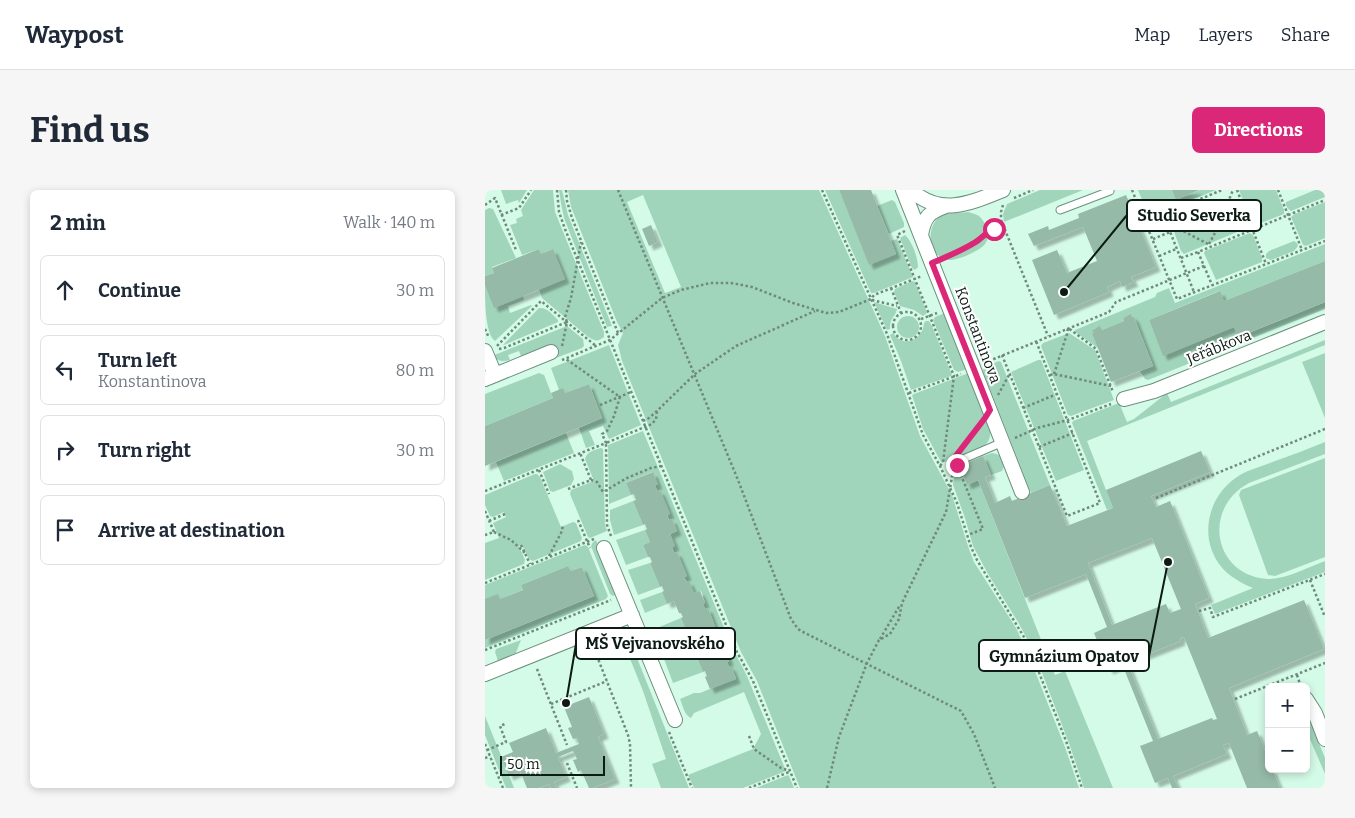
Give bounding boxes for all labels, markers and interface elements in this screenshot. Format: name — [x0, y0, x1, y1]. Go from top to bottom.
text: Waypost — [25, 21, 124, 49]
text: Map — [1134, 24, 1170, 46]
text: Layers — [1198, 24, 1253, 46]
text: Share — [1281, 24, 1330, 46]
button: Directions — [1192, 107, 1325, 153]
text: Find us — [30, 109, 150, 151]
callout: Studio Severka — [1127, 200, 1261, 231]
text: Studio Severka — [1137, 206, 1251, 225]
text: 2 min — [50, 210, 106, 236]
text: Walk · 140 m — [343, 213, 435, 232]
route start — [983, 218, 1006, 241]
icon: ahead — [51, 276, 79, 304]
text: Continue — [98, 279, 181, 302]
text: 30 m — [396, 281, 434, 300]
street label: Konstantinova — [951, 284, 1005, 386]
street label: Jeřábkova — [1183, 326, 1254, 368]
text: Turn left — [98, 349, 177, 372]
icon: left — [51, 356, 79, 384]
text: 80 m — [396, 361, 434, 380]
text: Konstantinova — [98, 372, 207, 391]
icon: right — [51, 436, 79, 464]
text: Turn right — [98, 439, 191, 462]
text: 30 m — [396, 441, 434, 460]
route end — [946, 454, 969, 477]
icon: arrive — [51, 516, 79, 544]
text: Arrive at destination — [98, 519, 285, 542]
callout: MŠ Vejvanovského — [576, 628, 735, 659]
text: MŠ Vejvanovského — [585, 633, 725, 653]
callout: Gymnázium Opatov — [979, 640, 1149, 671]
text: Gymnázium Opatov — [989, 647, 1139, 666]
map controls — [1265, 683, 1310, 773]
button: + — [1265, 683, 1310, 728]
button: − — [1265, 728, 1310, 773]
scale bar — [500, 753, 605, 776]
text: 50 m — [507, 756, 540, 773]

